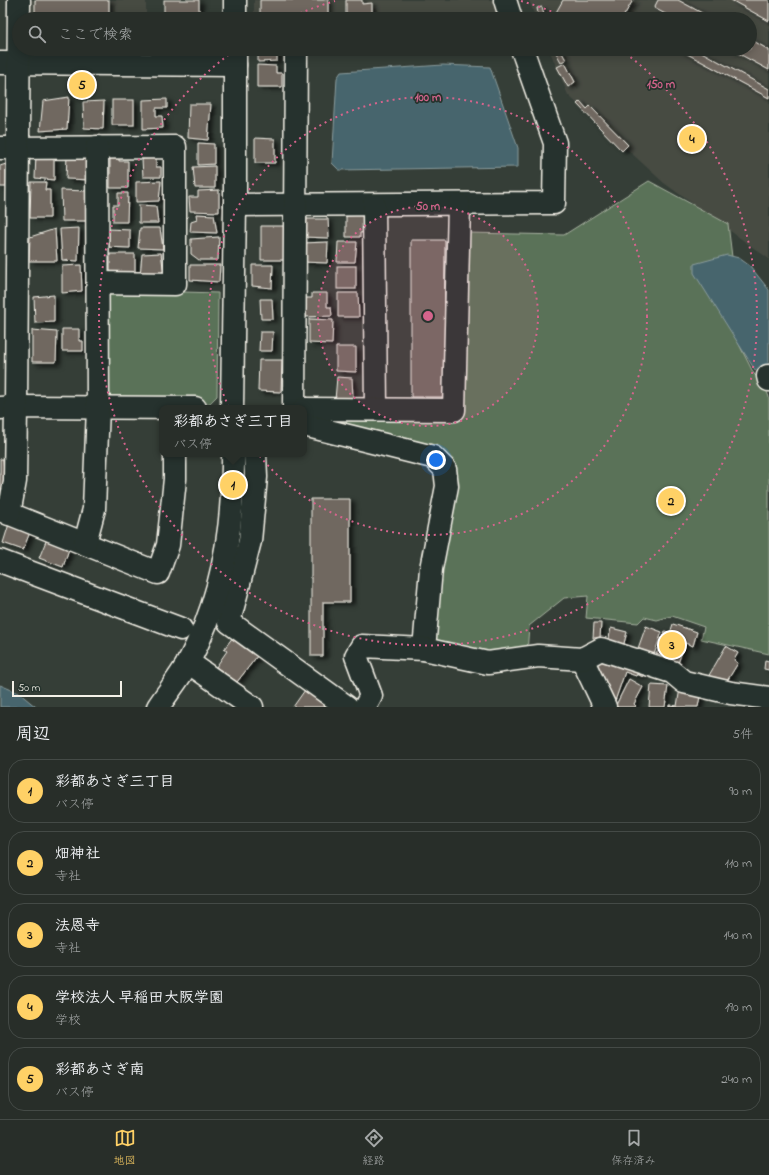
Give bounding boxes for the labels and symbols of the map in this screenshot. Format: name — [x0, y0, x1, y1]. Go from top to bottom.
pin: 5 — [69, 70, 95, 100]
text: 150 m — [647, 76, 676, 94]
text: 100 m — [415, 89, 442, 107]
pin: 4 — [679, 124, 705, 154]
text: 50 m — [416, 198, 441, 216]
centre of rings — [421, 309, 435, 323]
your location — [426, 450, 446, 470]
pin: 1 — [220, 470, 246, 500]
pin: 2 — [658, 486, 684, 516]
pin: 3 — [659, 630, 685, 660]
scale bar — [12, 679, 122, 698]

